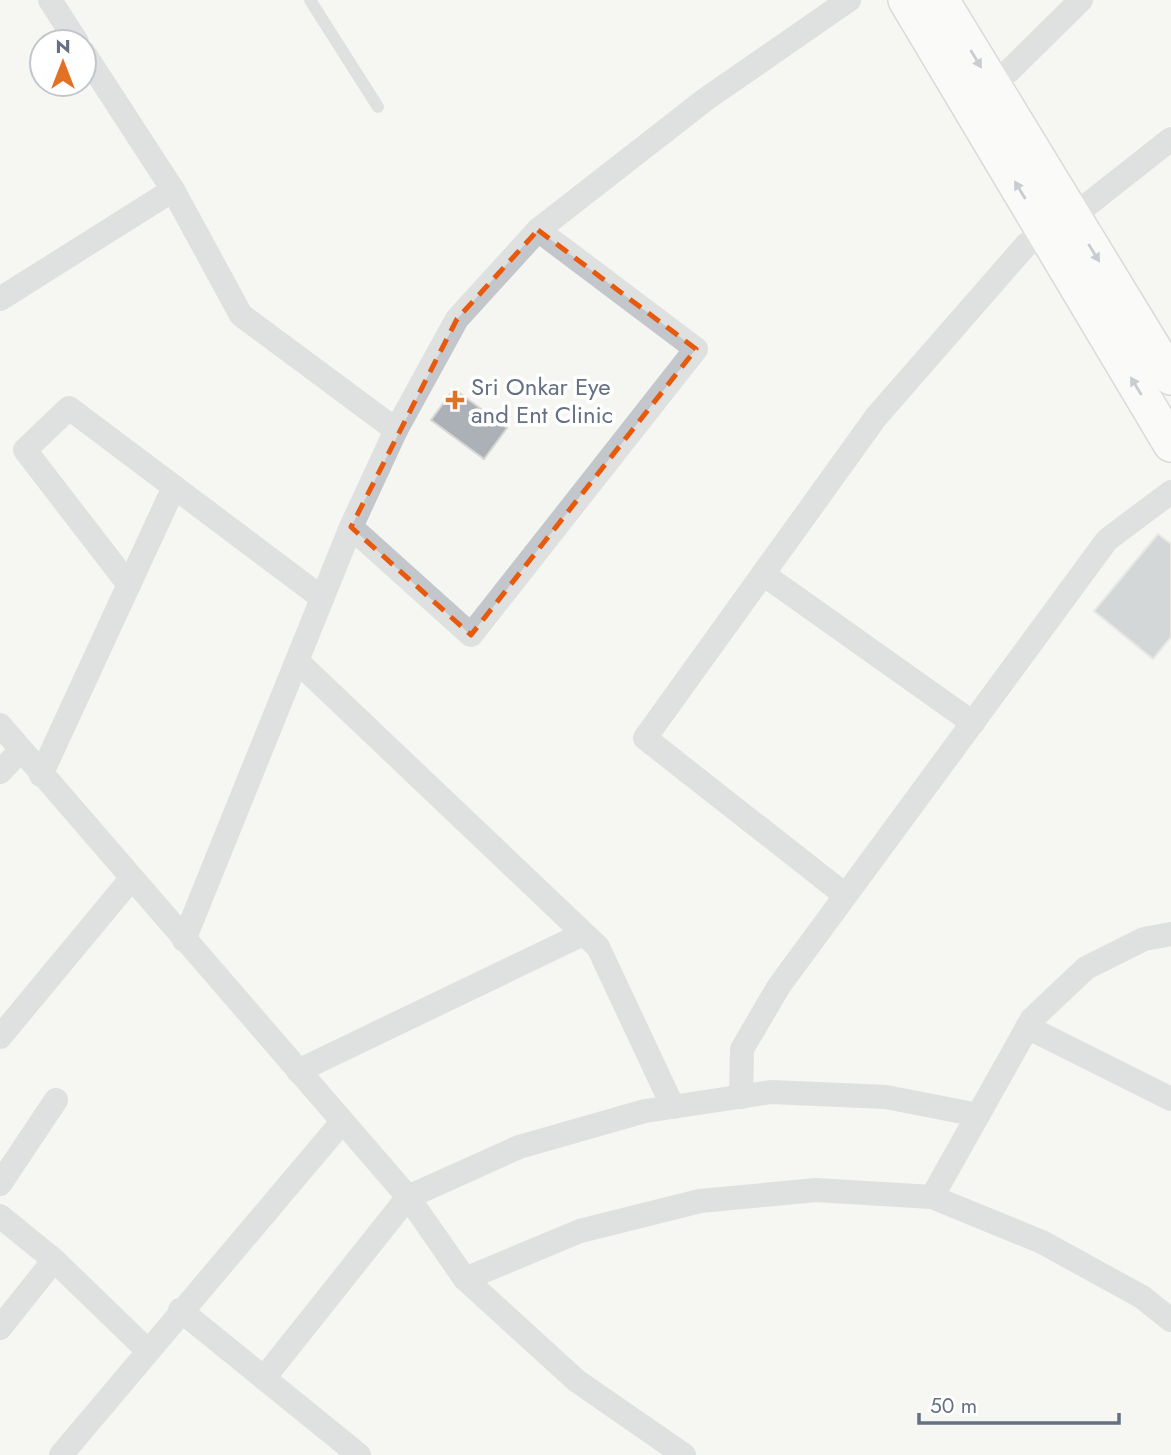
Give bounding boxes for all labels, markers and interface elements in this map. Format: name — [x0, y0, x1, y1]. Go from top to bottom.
north arrow — [28, 28, 98, 98]
text: N — [55, 33, 71, 60]
one-way arrow — [970, 49, 982, 68]
one-way arrow — [1013, 181, 1026, 200]
one-way arrow — [1087, 244, 1100, 263]
place label: Sri Onkar Eye and Ent Clinic — [471, 369, 613, 432]
one-way arrow — [1130, 376, 1142, 395]
marker: Sri Onkar Eye and Ent Clinic — [445, 390, 465, 410]
scale bar — [919, 1382, 1118, 1426]
text: 50 m — [930, 1391, 977, 1421]

